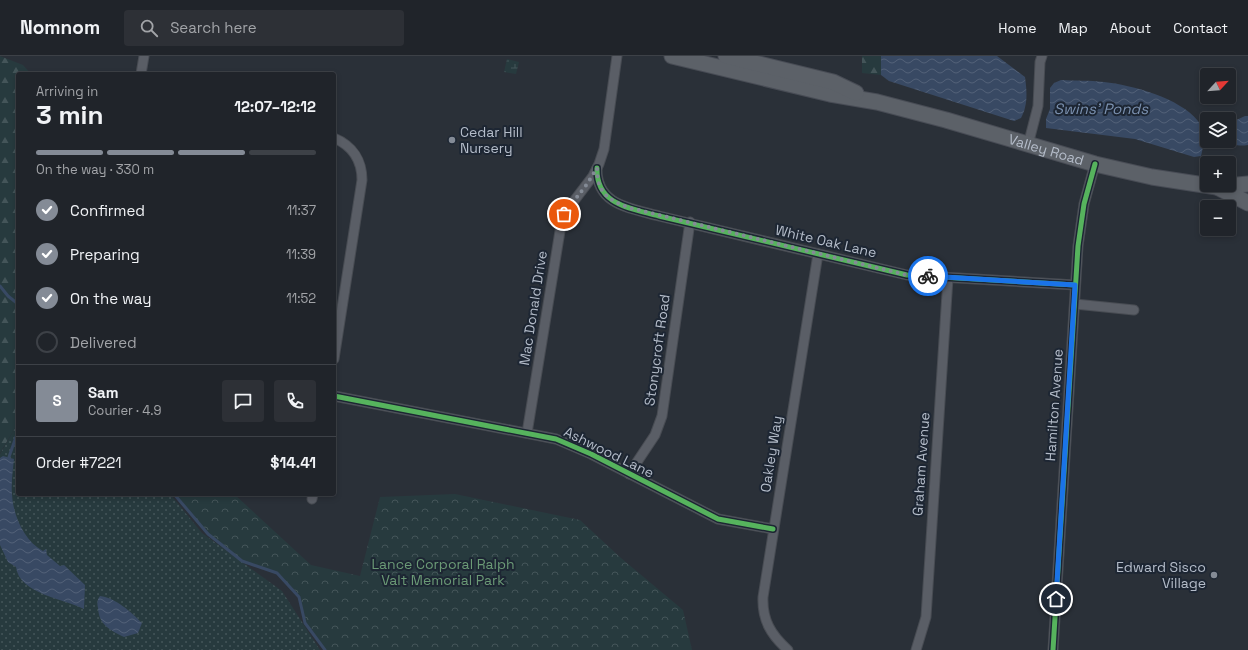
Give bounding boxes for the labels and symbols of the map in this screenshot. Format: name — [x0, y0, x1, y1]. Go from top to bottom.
north arrow — [1200, 68, 1236, 104]
water label: Swins' Ponds — [1054, 99, 1149, 118]
place label: Cedar Hill Nursery — [460, 123, 523, 157]
street label: Valley Road — [1006, 130, 1086, 169]
marker: Cedar Hill Nursery — [447, 135, 457, 145]
pin — [547, 197, 581, 231]
street label: White Oak Lane — [774, 221, 878, 261]
street label: Mac Donald Drive — [515, 249, 551, 367]
courier — [908, 256, 948, 296]
street label: Stonycroft Road — [640, 293, 674, 407]
street label: Hamilton Avenue — [1041, 348, 1067, 462]
street label: Graham Avenue — [908, 412, 934, 516]
street label: Oakley Way — [756, 414, 786, 494]
street label: Ashwood Lane — [561, 422, 657, 482]
park label: Lance Corporal Ralph Valt Memorial Park — [371, 555, 515, 589]
place label: Edward Sisco Village — [1116, 558, 1206, 592]
marker: Edward Sisco Village — [1209, 570, 1219, 580]
pin — [1039, 582, 1073, 616]

